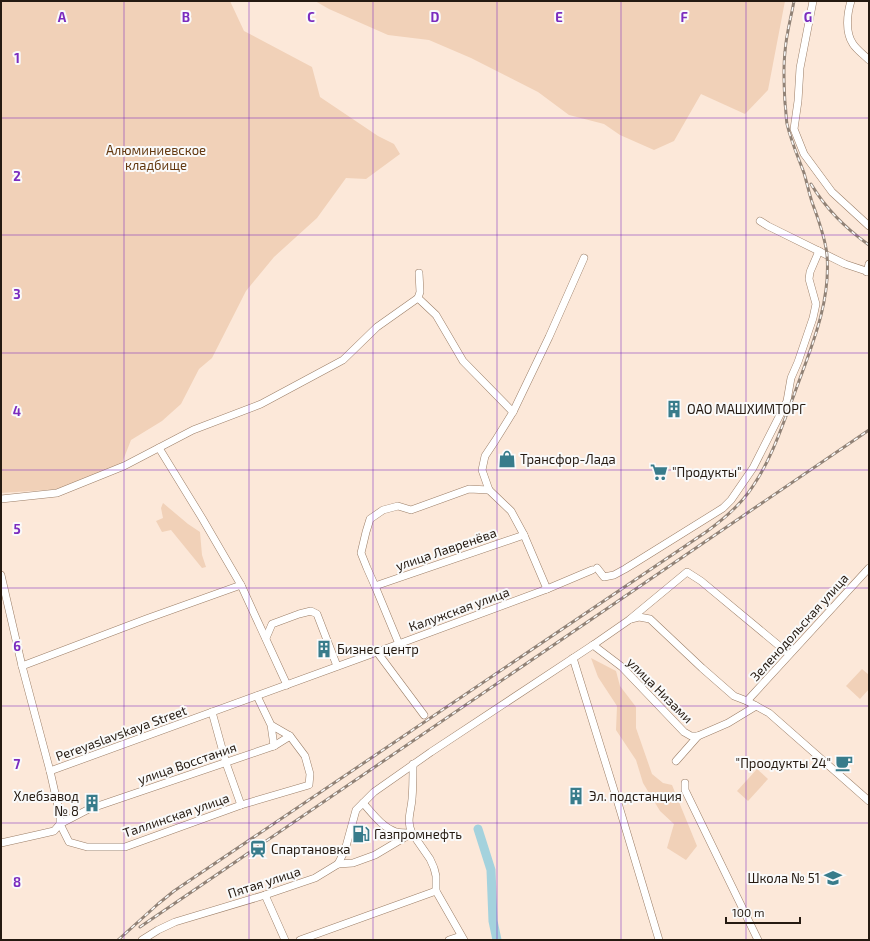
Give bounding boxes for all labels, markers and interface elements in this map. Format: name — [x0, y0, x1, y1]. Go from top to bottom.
text: A — [58, 9, 67, 25]
text: B — [182, 9, 190, 25]
text: C — [307, 9, 315, 25]
text: D — [431, 9, 440, 25]
text: E — [555, 9, 563, 25]
text: F — [680, 9, 688, 25]
text: G — [804, 9, 812, 25]
text: 1 — [14, 50, 20, 66]
park label: Алюминиевское кладбище — [106, 142, 206, 173]
text: 2 — [13, 168, 21, 184]
text: 3 — [13, 286, 21, 302]
building icon: ОАО МАШХИМТОРГ — [664, 399, 684, 419]
place label: ОАО МАШХИМТОРГ — [687, 401, 806, 417]
text: 4 — [13, 403, 21, 419]
shop icon: Трансфор-Лада — [497, 449, 517, 469]
place label: Трансфор-Лада — [520, 451, 616, 467]
supermarket icon: "Продукты" — [649, 462, 669, 482]
place label: "Продукты" — [672, 464, 742, 480]
text: 5 — [13, 521, 21, 537]
street label: улица Лавренёва — [393, 524, 499, 574]
street label: Зеленодольская улица — [747, 570, 851, 684]
street label: Калужская улица — [406, 583, 512, 635]
text: 6 — [13, 638, 21, 654]
building icon: Бизнес центр — [314, 639, 334, 659]
place label: Бизнес центр — [337, 641, 419, 657]
street label: улица Низами — [624, 654, 696, 726]
street label: Pereyaslavskaya Street — [53, 702, 189, 764]
street label: улица Восстания — [136, 739, 238, 787]
cafe icon: "Проодукты 24" — [834, 753, 854, 773]
place label: "Проодукты 24" — [736, 755, 831, 771]
text: 7 — [14, 756, 21, 772]
building icon: Эл. подстанция — [566, 786, 586, 806]
place label: Хлебзавод № 8 — [14, 788, 79, 819]
place label: Эл. подстанция — [589, 788, 682, 804]
street label: Таллинская улица — [121, 789, 231, 841]
building icon: Хлебзавод № 8 — [82, 793, 102, 813]
fuel station icon: Газпромнефть — [351, 824, 371, 844]
place label: Газпромнефть — [374, 826, 462, 842]
station icon: Спартановка — [248, 839, 268, 859]
place label: Спартановка — [271, 841, 351, 857]
street label: Пятая улица — [226, 863, 302, 901]
school or university icon: Школа № 51 — [823, 868, 843, 888]
place label: Школа № 51 — [747, 870, 820, 886]
text: 8 — [13, 874, 21, 890]
scale bar — [726, 899, 800, 925]
text: 100 m — [732, 905, 764, 919]

